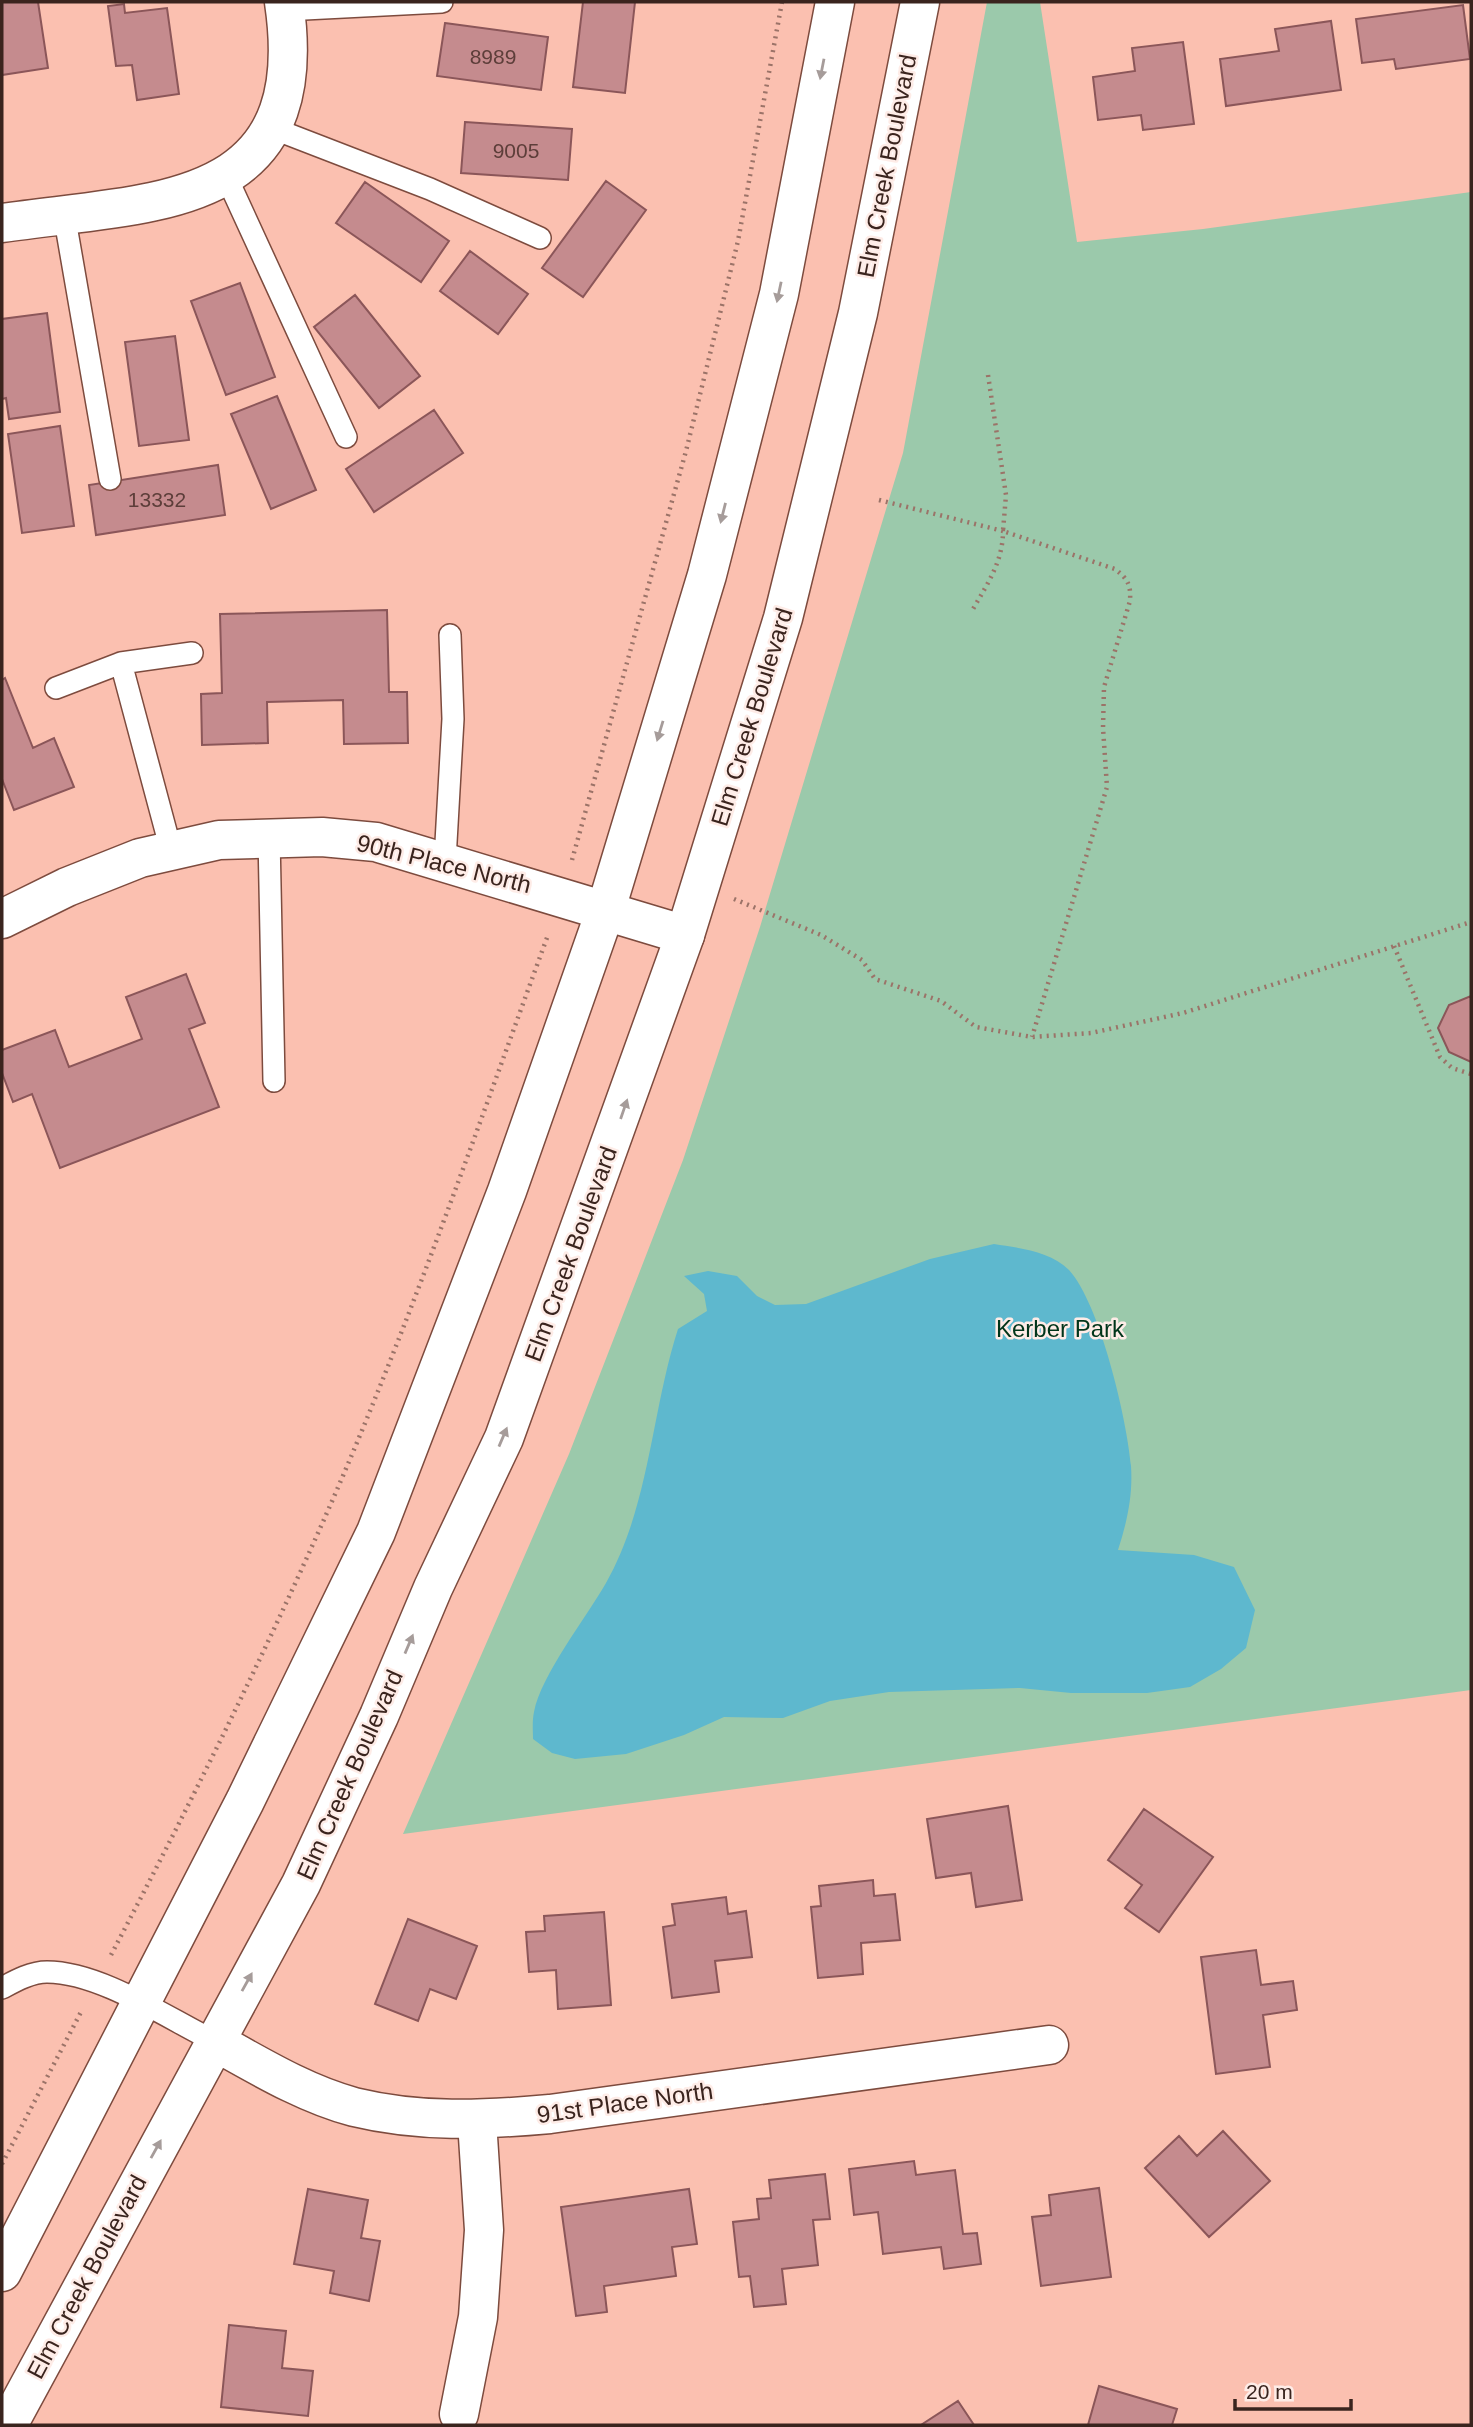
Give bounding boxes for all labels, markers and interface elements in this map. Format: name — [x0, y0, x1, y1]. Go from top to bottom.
house number: 8989 — [470, 45, 516, 68]
street label: Elm Creek Boulevard — [852, 52, 921, 280]
one-way arrow — [817, 58, 828, 80]
house number: 9005 — [493, 139, 539, 162]
one-way arrow — [773, 281, 784, 303]
house number: 13332 — [128, 488, 186, 511]
one-way arrow — [717, 502, 728, 524]
street label: Elm Creek Boulevard — [705, 604, 798, 829]
one-way arrow — [654, 721, 664, 742]
street label: 90th Place North — [354, 829, 534, 898]
one-way arrow — [619, 1098, 630, 1119]
street label: Elm Creek Boulevard — [519, 1143, 622, 1365]
park label: Kerber Park — [996, 1315, 1125, 1342]
one-way arrow — [498, 1427, 509, 1448]
one-way arrow — [404, 1634, 415, 1655]
street label: Elm Creek Boulevard — [291, 1666, 408, 1884]
one-way arrow — [241, 1972, 253, 1991]
street label: 91st Place North — [535, 2077, 715, 2128]
one-way arrow — [150, 2139, 162, 2159]
street label: Elm Creek Boulevard — [21, 2170, 152, 2383]
scale bar — [1235, 2368, 1350, 2412]
text: 20 m — [1246, 2380, 1293, 2403]

